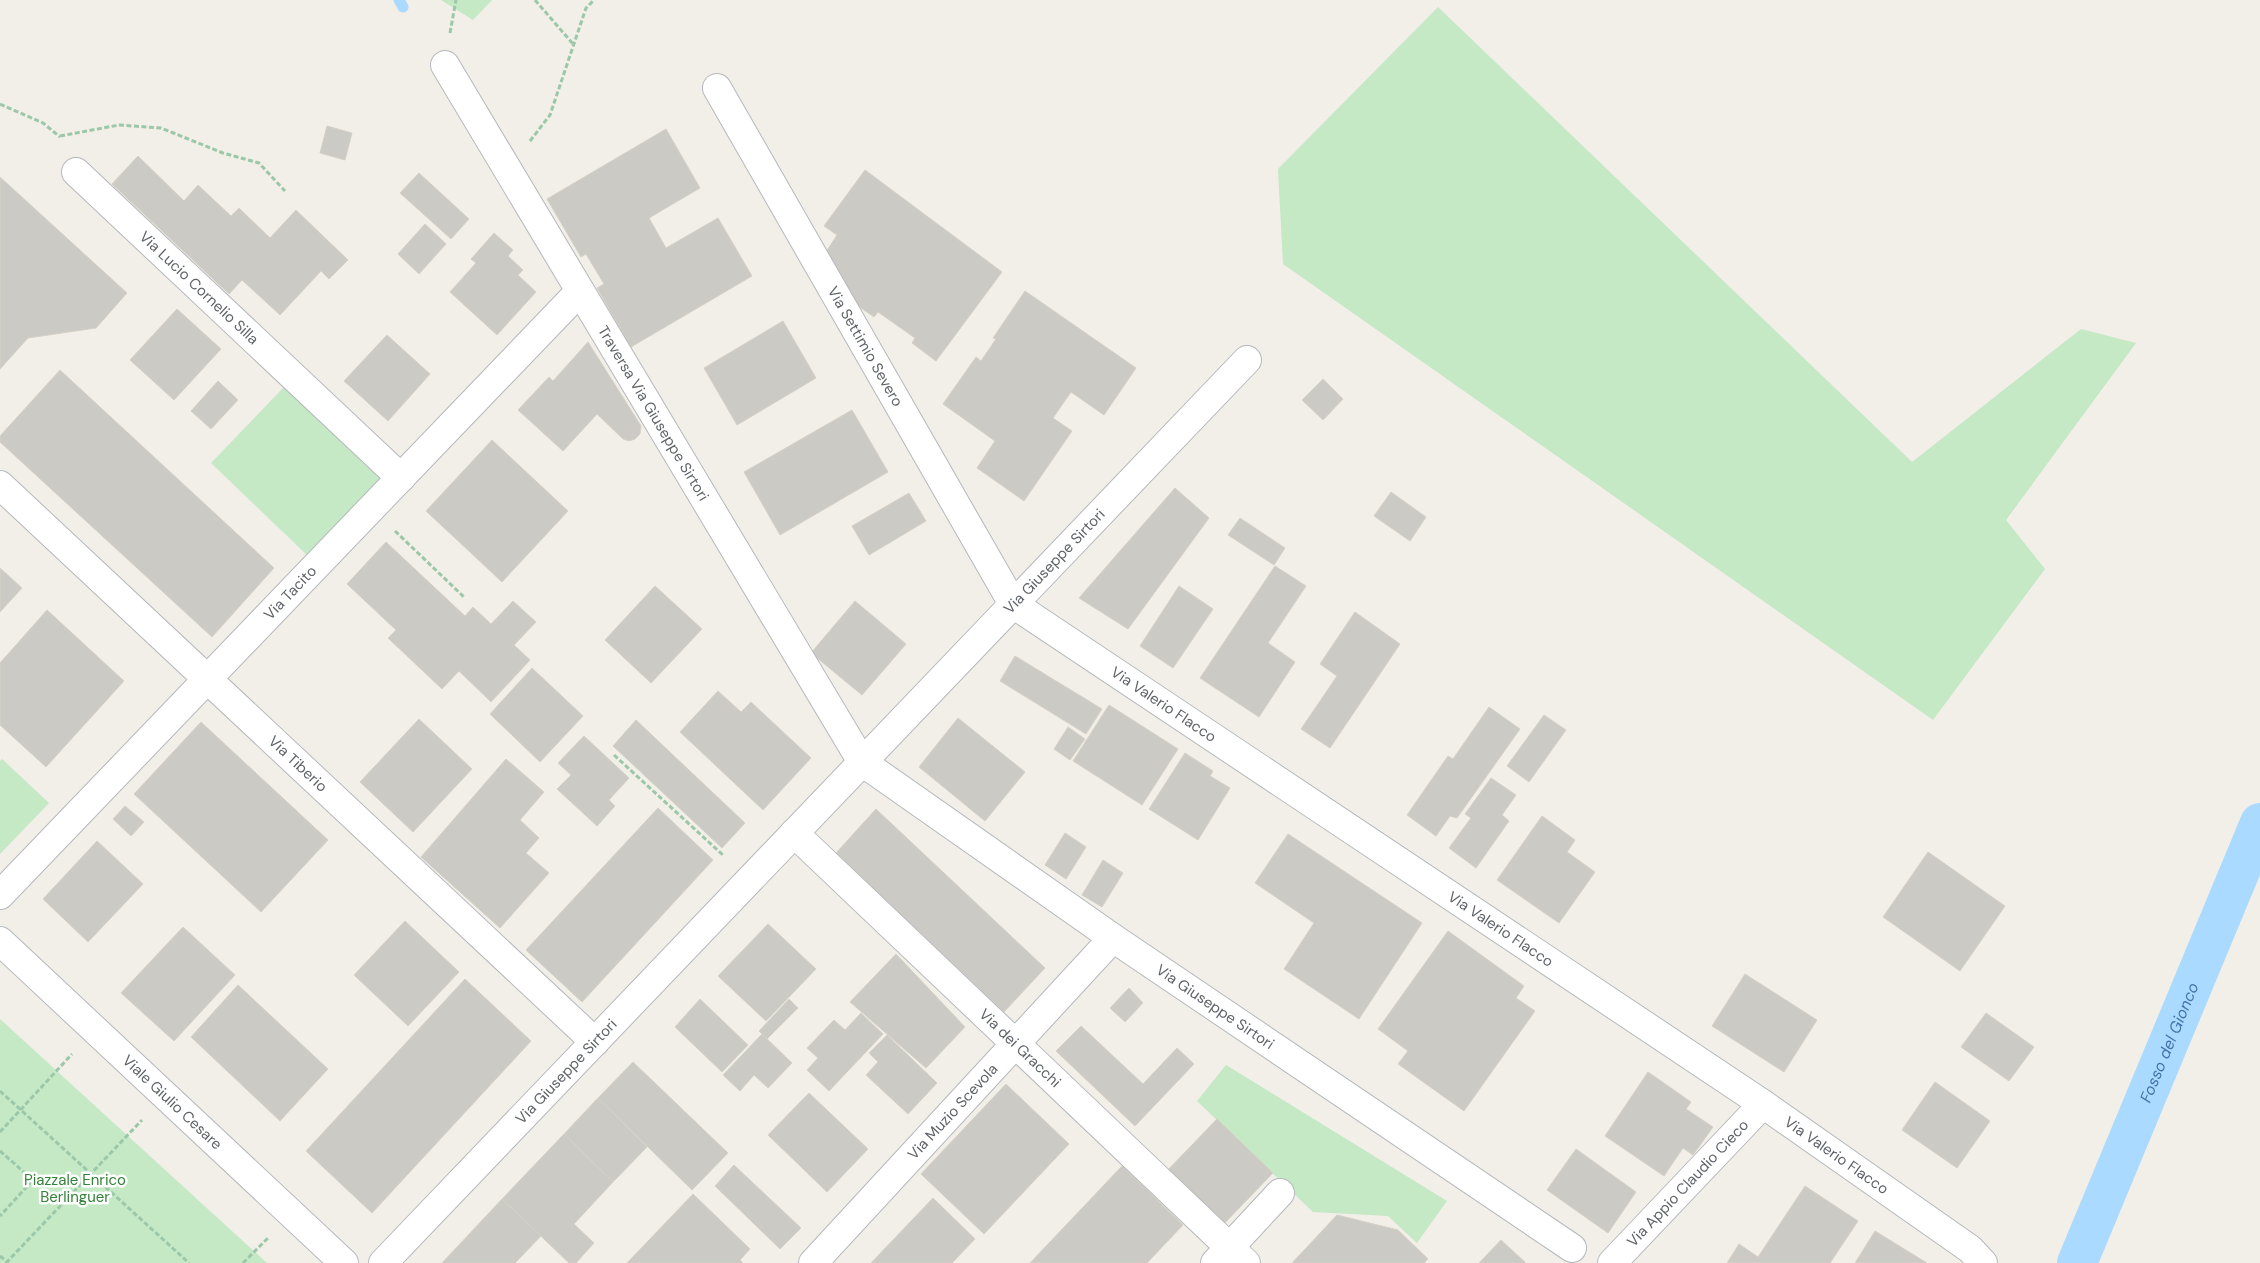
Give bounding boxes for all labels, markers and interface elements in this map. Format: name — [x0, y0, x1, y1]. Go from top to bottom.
street label: Via Lucio Cornelio Silla — [135, 227, 263, 349]
street label: Via Settimio Severo — [823, 283, 908, 410]
street label: Traversa Via Giuseppe Sirtori — [593, 322, 714, 505]
street label: Via Giuseppe Sirtori — [999, 504, 1109, 618]
street label: Via Tacito — [259, 561, 321, 624]
street label: Via Valerio Flacco — [1107, 662, 1220, 747]
street label: Via Tiberio — [264, 731, 332, 796]
street label: Via Valerio Flacco — [1444, 887, 1557, 972]
street label: Via Giuseppe Sirtori — [1152, 960, 1278, 1054]
water label: Fosso del Gionco — [2134, 979, 2203, 1106]
street label: Via dei Gracchi — [975, 1004, 1065, 1092]
street label: Via Giuseppe Sirtori — [511, 1015, 621, 1128]
street label: Viale Giulio Cesare — [118, 1051, 227, 1154]
street label: Via Muzio Scevola — [903, 1059, 1002, 1164]
street label: Via Valerio Flacco — [1780, 1112, 1893, 1199]
street label: Via Appio Claudio Cieco — [1623, 1115, 1753, 1251]
park label: Piazzale Enrico Berlinguer — [24, 1170, 126, 1207]

